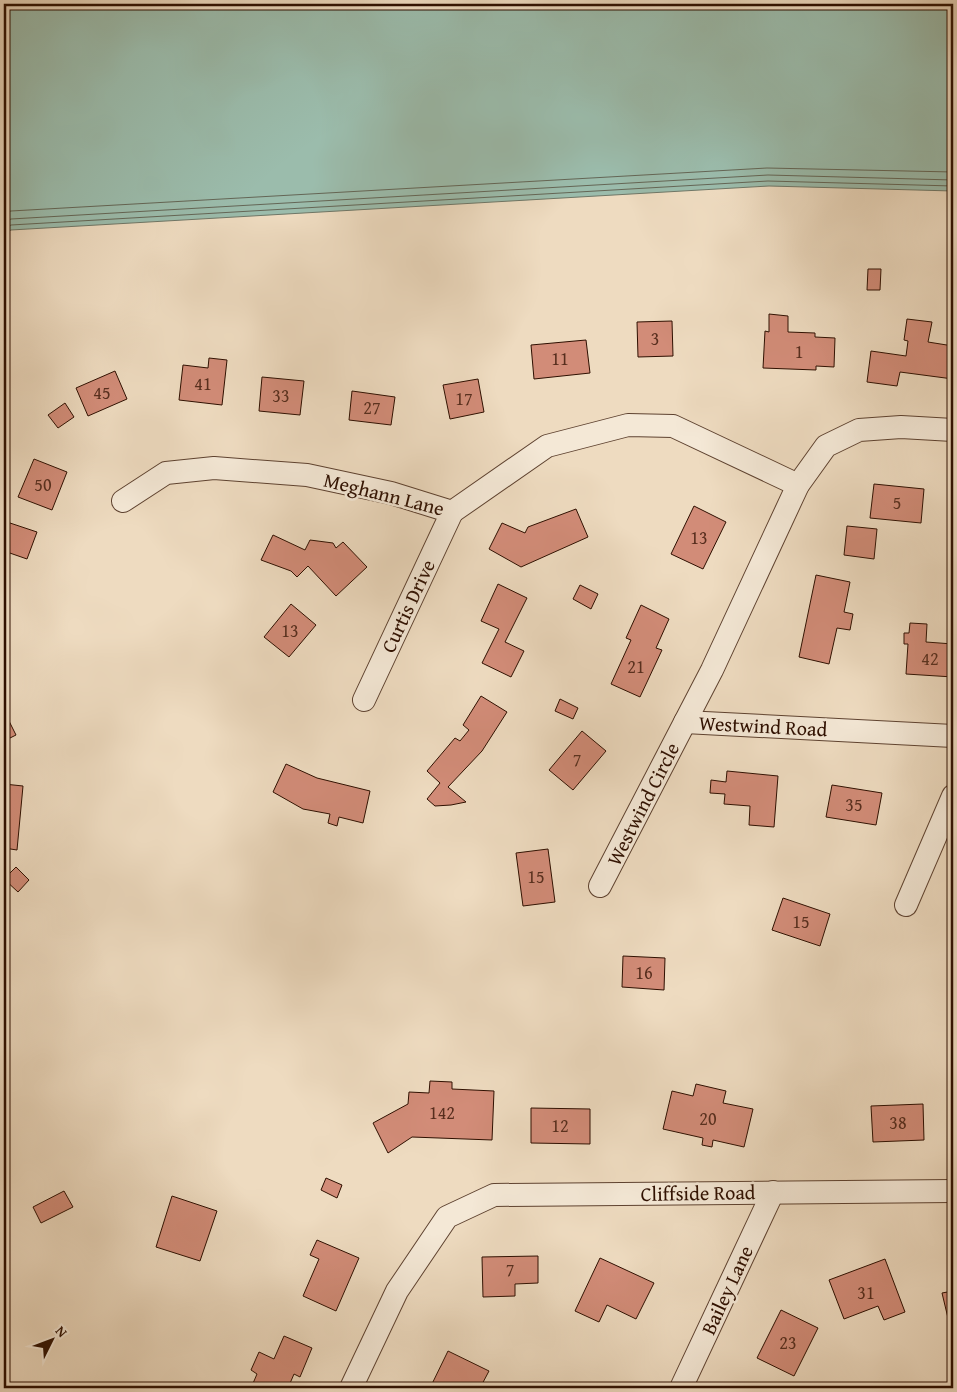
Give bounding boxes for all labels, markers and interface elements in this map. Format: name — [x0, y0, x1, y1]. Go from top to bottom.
house number: 3 — [651, 325, 659, 352]
house number: 1 — [795, 338, 803, 365]
house number: 11 — [551, 345, 569, 372]
house number: 41 — [194, 370, 212, 397]
house number: 45 — [93, 379, 111, 406]
house number: 33 — [272, 382, 290, 409]
house number: 17 — [455, 385, 473, 412]
house number: 27 — [363, 394, 381, 421]
street label: Meghann Lane — [321, 465, 447, 522]
house number: 50 — [34, 471, 52, 498]
house number: 5 — [893, 489, 901, 516]
house number: 13 — [690, 524, 708, 551]
street label: Curtis Drive — [373, 554, 442, 657]
house number: 13 — [281, 617, 299, 644]
house number: 42 — [921, 645, 939, 672]
house number: 21 — [627, 653, 645, 680]
street label: Westwind Road — [698, 708, 828, 743]
street label: Westwind Circle — [599, 737, 686, 870]
house number: 7 — [573, 746, 581, 773]
house number: 35 — [845, 791, 863, 818]
house number: 15 — [527, 863, 545, 890]
house number: 15 — [792, 908, 810, 935]
house number: 16 — [635, 959, 653, 986]
house number: 142 — [429, 1099, 455, 1126]
house number: 20 — [699, 1105, 717, 1132]
house number: 38 — [889, 1109, 907, 1136]
house number: 12 — [551, 1112, 569, 1139]
street label: Cliffside Road — [640, 1177, 756, 1208]
street label: Bailey Lane — [693, 1240, 760, 1339]
house number: 7 — [506, 1256, 514, 1283]
house number: 31 — [857, 1279, 875, 1306]
north arrow — [28, 1314, 78, 1364]
text: N — [51, 1321, 73, 1342]
house number: 23 — [779, 1329, 797, 1356]

